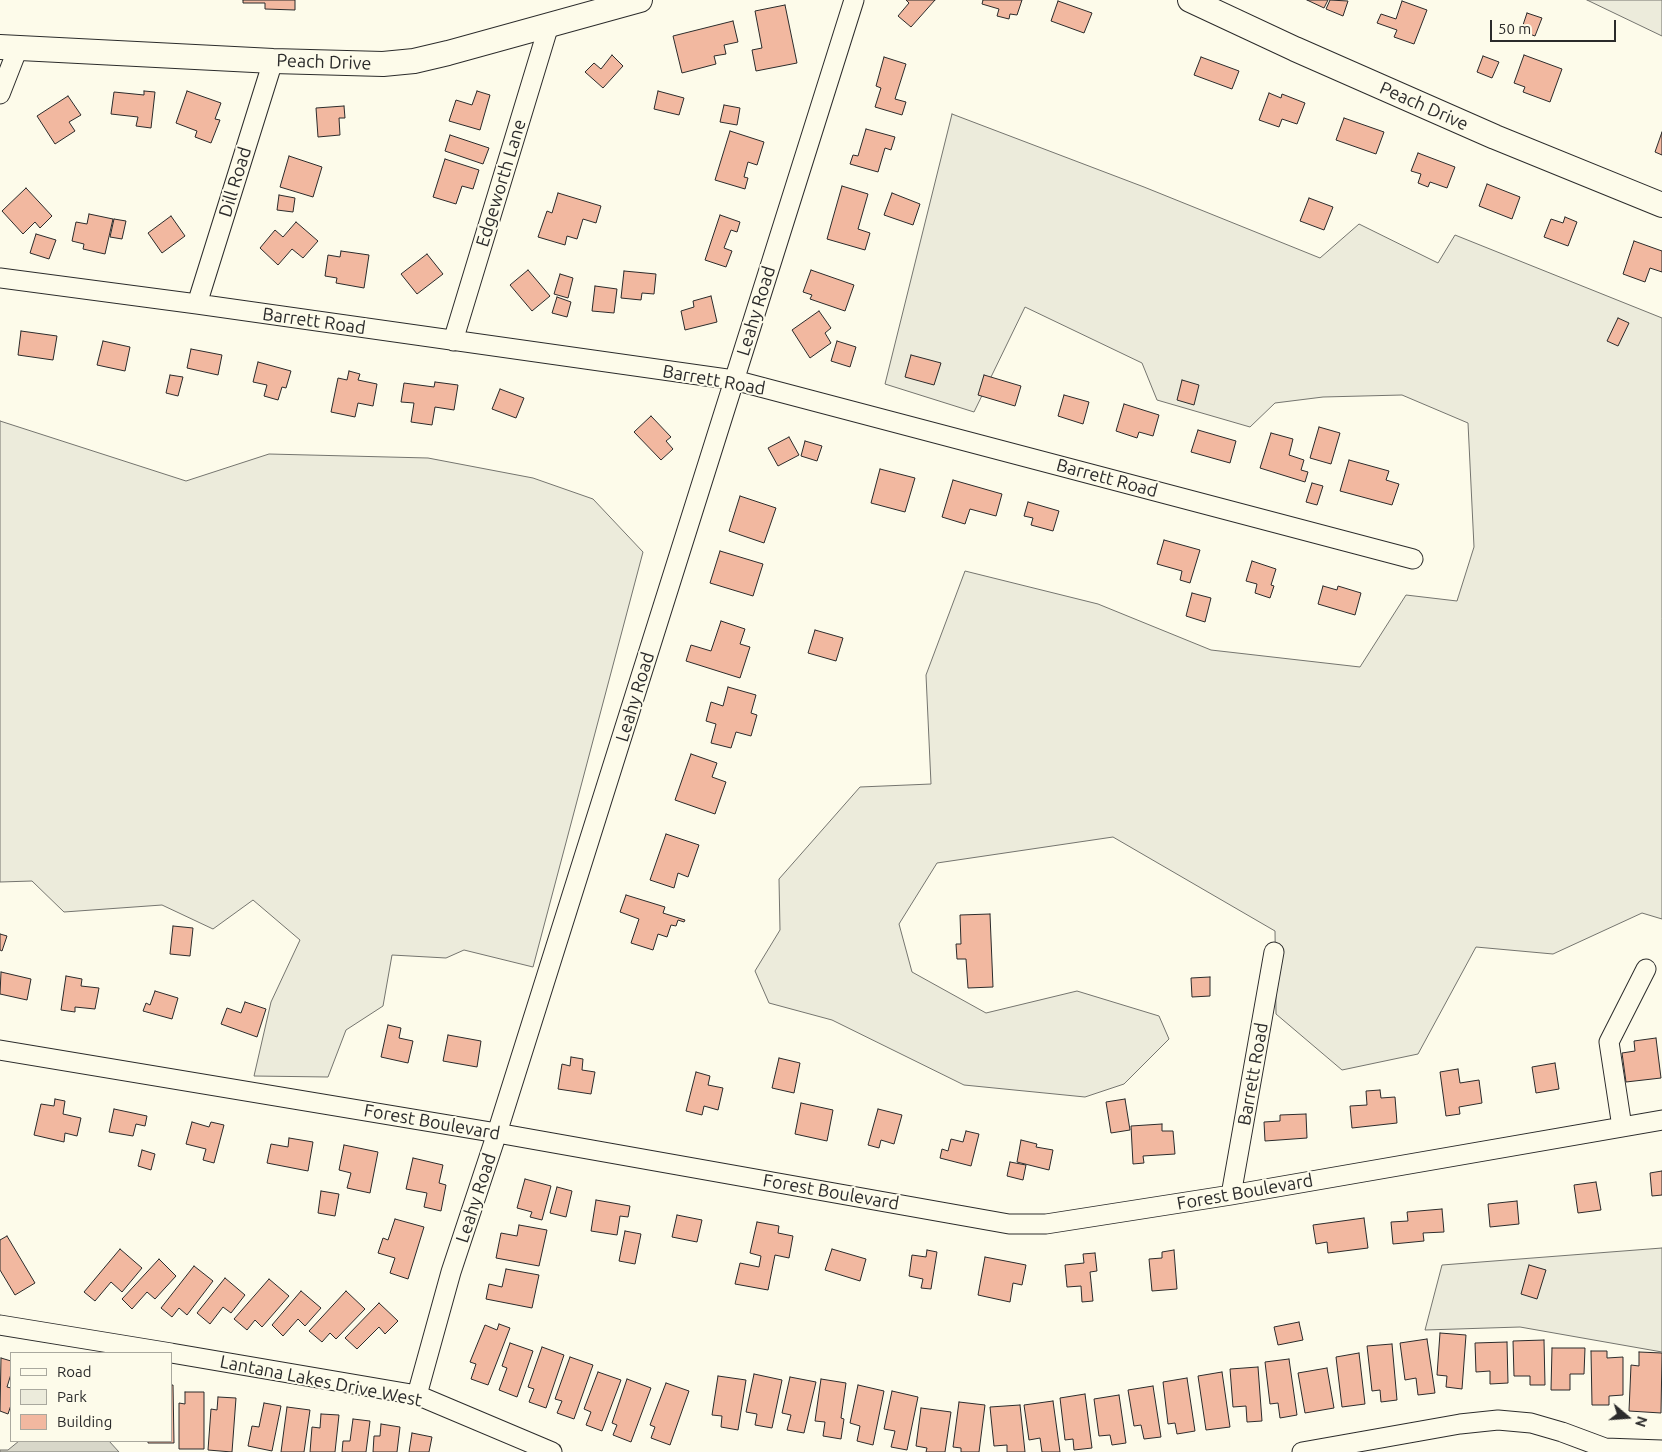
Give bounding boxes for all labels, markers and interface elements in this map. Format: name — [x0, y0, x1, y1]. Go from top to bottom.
scale bar — [1492, 10, 1618, 42]
text: 50 m — [1498, 20, 1531, 37]
street label: Peach Drive — [276, 50, 372, 74]
street label: Peach Drive — [1376, 77, 1472, 135]
street label: Edgeworth Lane — [471, 117, 531, 249]
street label: Dill Road — [214, 144, 256, 220]
street label: Leahy Road — [732, 264, 780, 358]
street label: Barrett Road — [261, 303, 367, 339]
street label: Barrett Road — [661, 360, 767, 400]
street label: Barrett Road — [1054, 454, 1160, 502]
street label: Leahy Road — [611, 650, 659, 744]
street label: Barrett Road — [1233, 1021, 1273, 1127]
street label: Forest Boulevard — [362, 1099, 502, 1145]
street label: Leahy Road — [451, 1151, 501, 1245]
street label: Forest Boulevard — [761, 1169, 901, 1215]
street label: Forest Boulevard — [1175, 1169, 1315, 1215]
street label: Lantana Lakes Drive West — [218, 1351, 424, 1411]
legend — [10, 1352, 172, 1442]
text: Road — [57, 1363, 92, 1380]
text: Park — [57, 1388, 87, 1405]
north arrow — [1602, 1392, 1652, 1442]
text: Building — [57, 1413, 112, 1430]
text: N — [1632, 1414, 1650, 1429]

